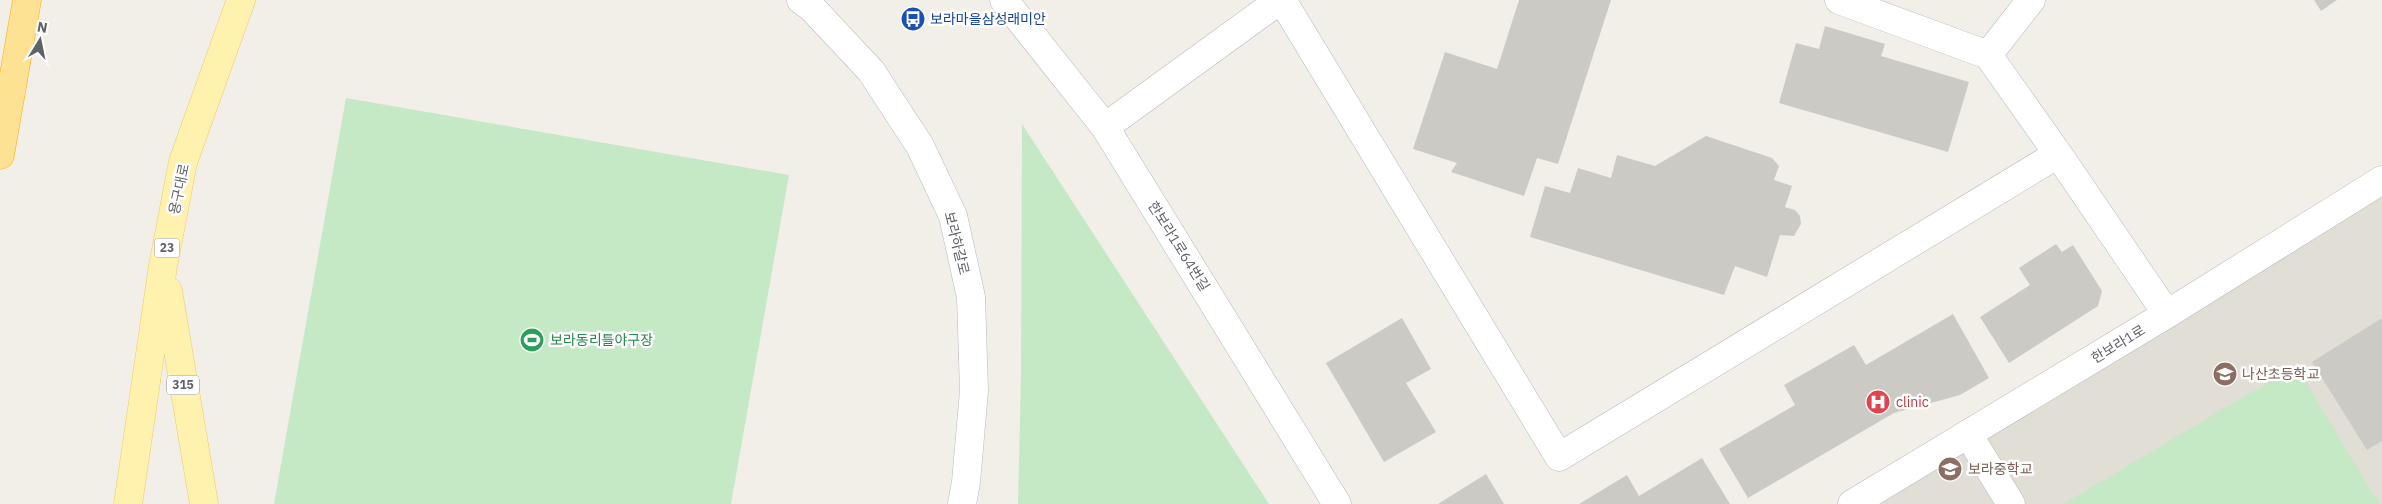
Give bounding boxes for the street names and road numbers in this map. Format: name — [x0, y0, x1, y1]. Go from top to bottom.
street label: 용구대로 — [165, 162, 193, 216]
street label: 한보라1로64번길 — [1144, 198, 1214, 294]
street label: 보라하갈로 — [940, 210, 974, 277]
road number: 23 — [154, 238, 180, 258]
street label: 한보라1로 — [2088, 321, 2148, 367]
road number: 315 — [167, 376, 199, 394]

